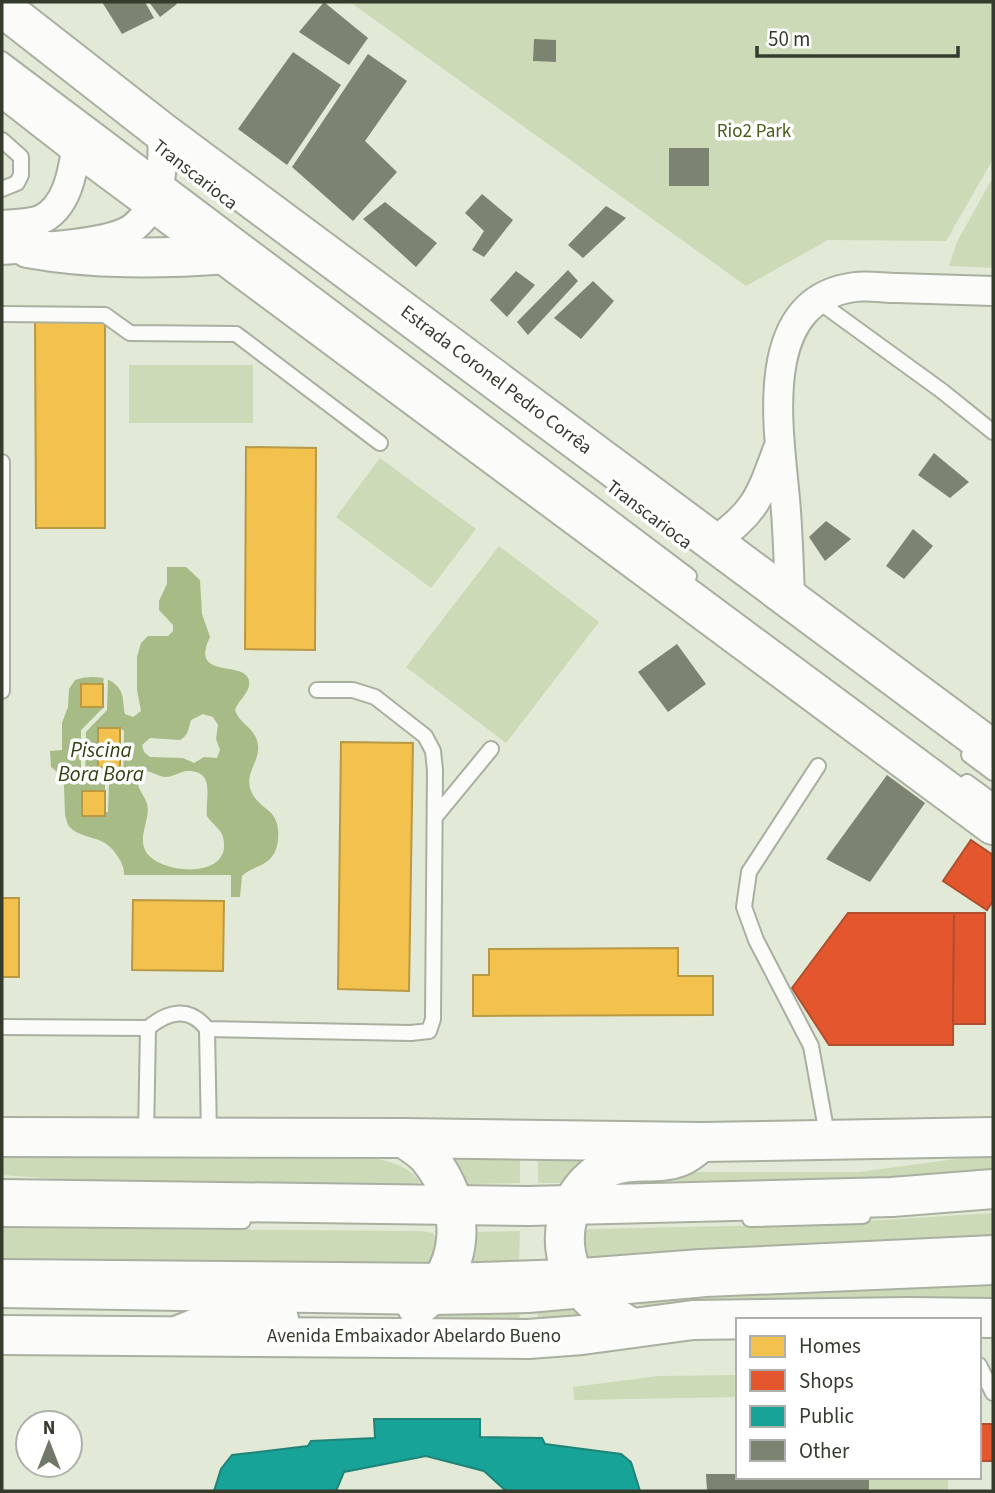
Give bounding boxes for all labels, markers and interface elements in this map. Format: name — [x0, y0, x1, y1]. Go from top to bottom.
scale bar — [757, 14, 958, 58]
text: 50 m — [768, 24, 810, 54]
park label: Rio2 Park — [717, 118, 792, 145]
street label: Transcarioca — [147, 133, 243, 217]
street label: Estrada Coronel Pedro Corrêa — [395, 299, 597, 461]
street label: Transcarioca — [601, 474, 697, 556]
water label: Piscina Bora Bora — [58, 735, 144, 789]
legend — [736, 1318, 981, 1479]
street label: Avenida Embaixador Abelardo Bueno — [267, 1323, 561, 1350]
text: Homes — [799, 1331, 861, 1361]
text: Shops — [799, 1366, 854, 1396]
text: Public — [799, 1401, 854, 1431]
north arrow — [14, 1409, 84, 1479]
text: N — [43, 1415, 55, 1442]
text: Other — [799, 1436, 850, 1466]

